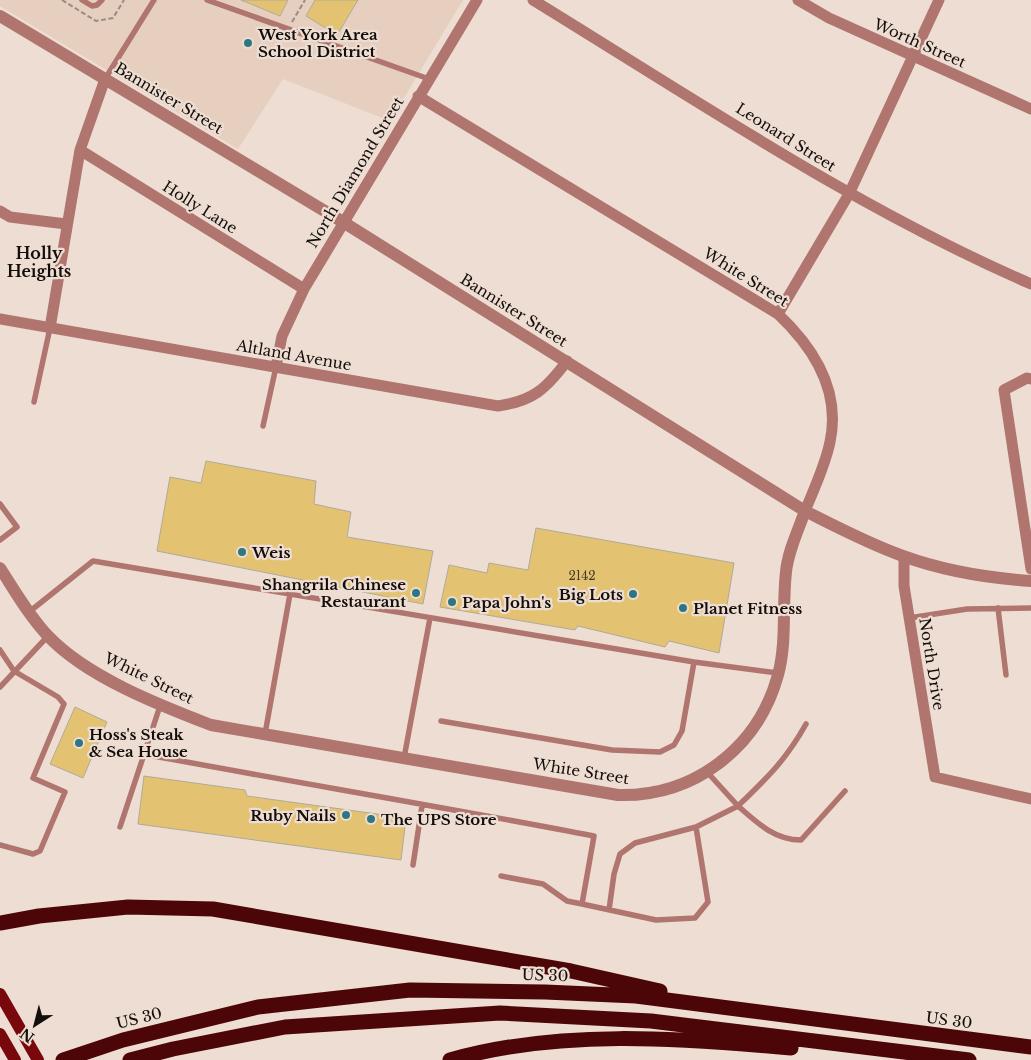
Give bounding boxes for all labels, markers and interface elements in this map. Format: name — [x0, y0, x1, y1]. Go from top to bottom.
street label: Worth Street — [870, 14, 969, 72]
place label: West York Area School District — [257, 25, 378, 61]
marker: West York Area School District — [242, 37, 254, 49]
street label: Bannister Street — [111, 58, 227, 138]
street label: North Diamond Street — [302, 93, 408, 251]
street label: Leonard Street — [732, 99, 840, 176]
street label: Holly Lane — [159, 177, 241, 237]
district label: Holly Heights — [7, 243, 71, 281]
street label: White Street — [699, 243, 792, 311]
street label: Bannister Street — [457, 269, 571, 351]
street label: Altland Avenue — [234, 335, 353, 374]
place label: Weis — [251, 543, 290, 562]
marker: Weis — [236, 546, 248, 558]
house number: 2142 — [568, 568, 596, 583]
place label: Shangrila Chinese Restaurant — [262, 575, 406, 611]
place label: Big Lots — [559, 585, 623, 604]
marker: Shangrila Chinese Restaurant — [410, 587, 422, 599]
marker: Big Lots — [627, 588, 639, 600]
place label: Papa John's — [462, 593, 551, 612]
marker: Papa John's — [446, 596, 458, 608]
place label: Planet Fitness — [693, 599, 802, 618]
marker: Planet Fitness — [677, 602, 689, 614]
street label: North Drive — [915, 616, 949, 712]
street label: White Street — [100, 648, 197, 708]
place label: Hoss's Steak & Sea House — [89, 725, 188, 761]
marker: Hoss's Steak & Sea House — [73, 737, 85, 749]
street label: White Street — [531, 754, 631, 788]
place label: Ruby Nails — [250, 806, 336, 825]
marker: Ruby Nails — [340, 809, 352, 821]
place label: The UPS Store — [381, 810, 497, 829]
marker: The UPS Store — [365, 813, 377, 825]
street label: US 30 — [521, 965, 569, 985]
north arrow — [10, 1000, 60, 1050]
street label: US 30 — [114, 1003, 164, 1033]
street label: US 30 — [925, 1008, 973, 1032]
text: N — [17, 1024, 38, 1047]

